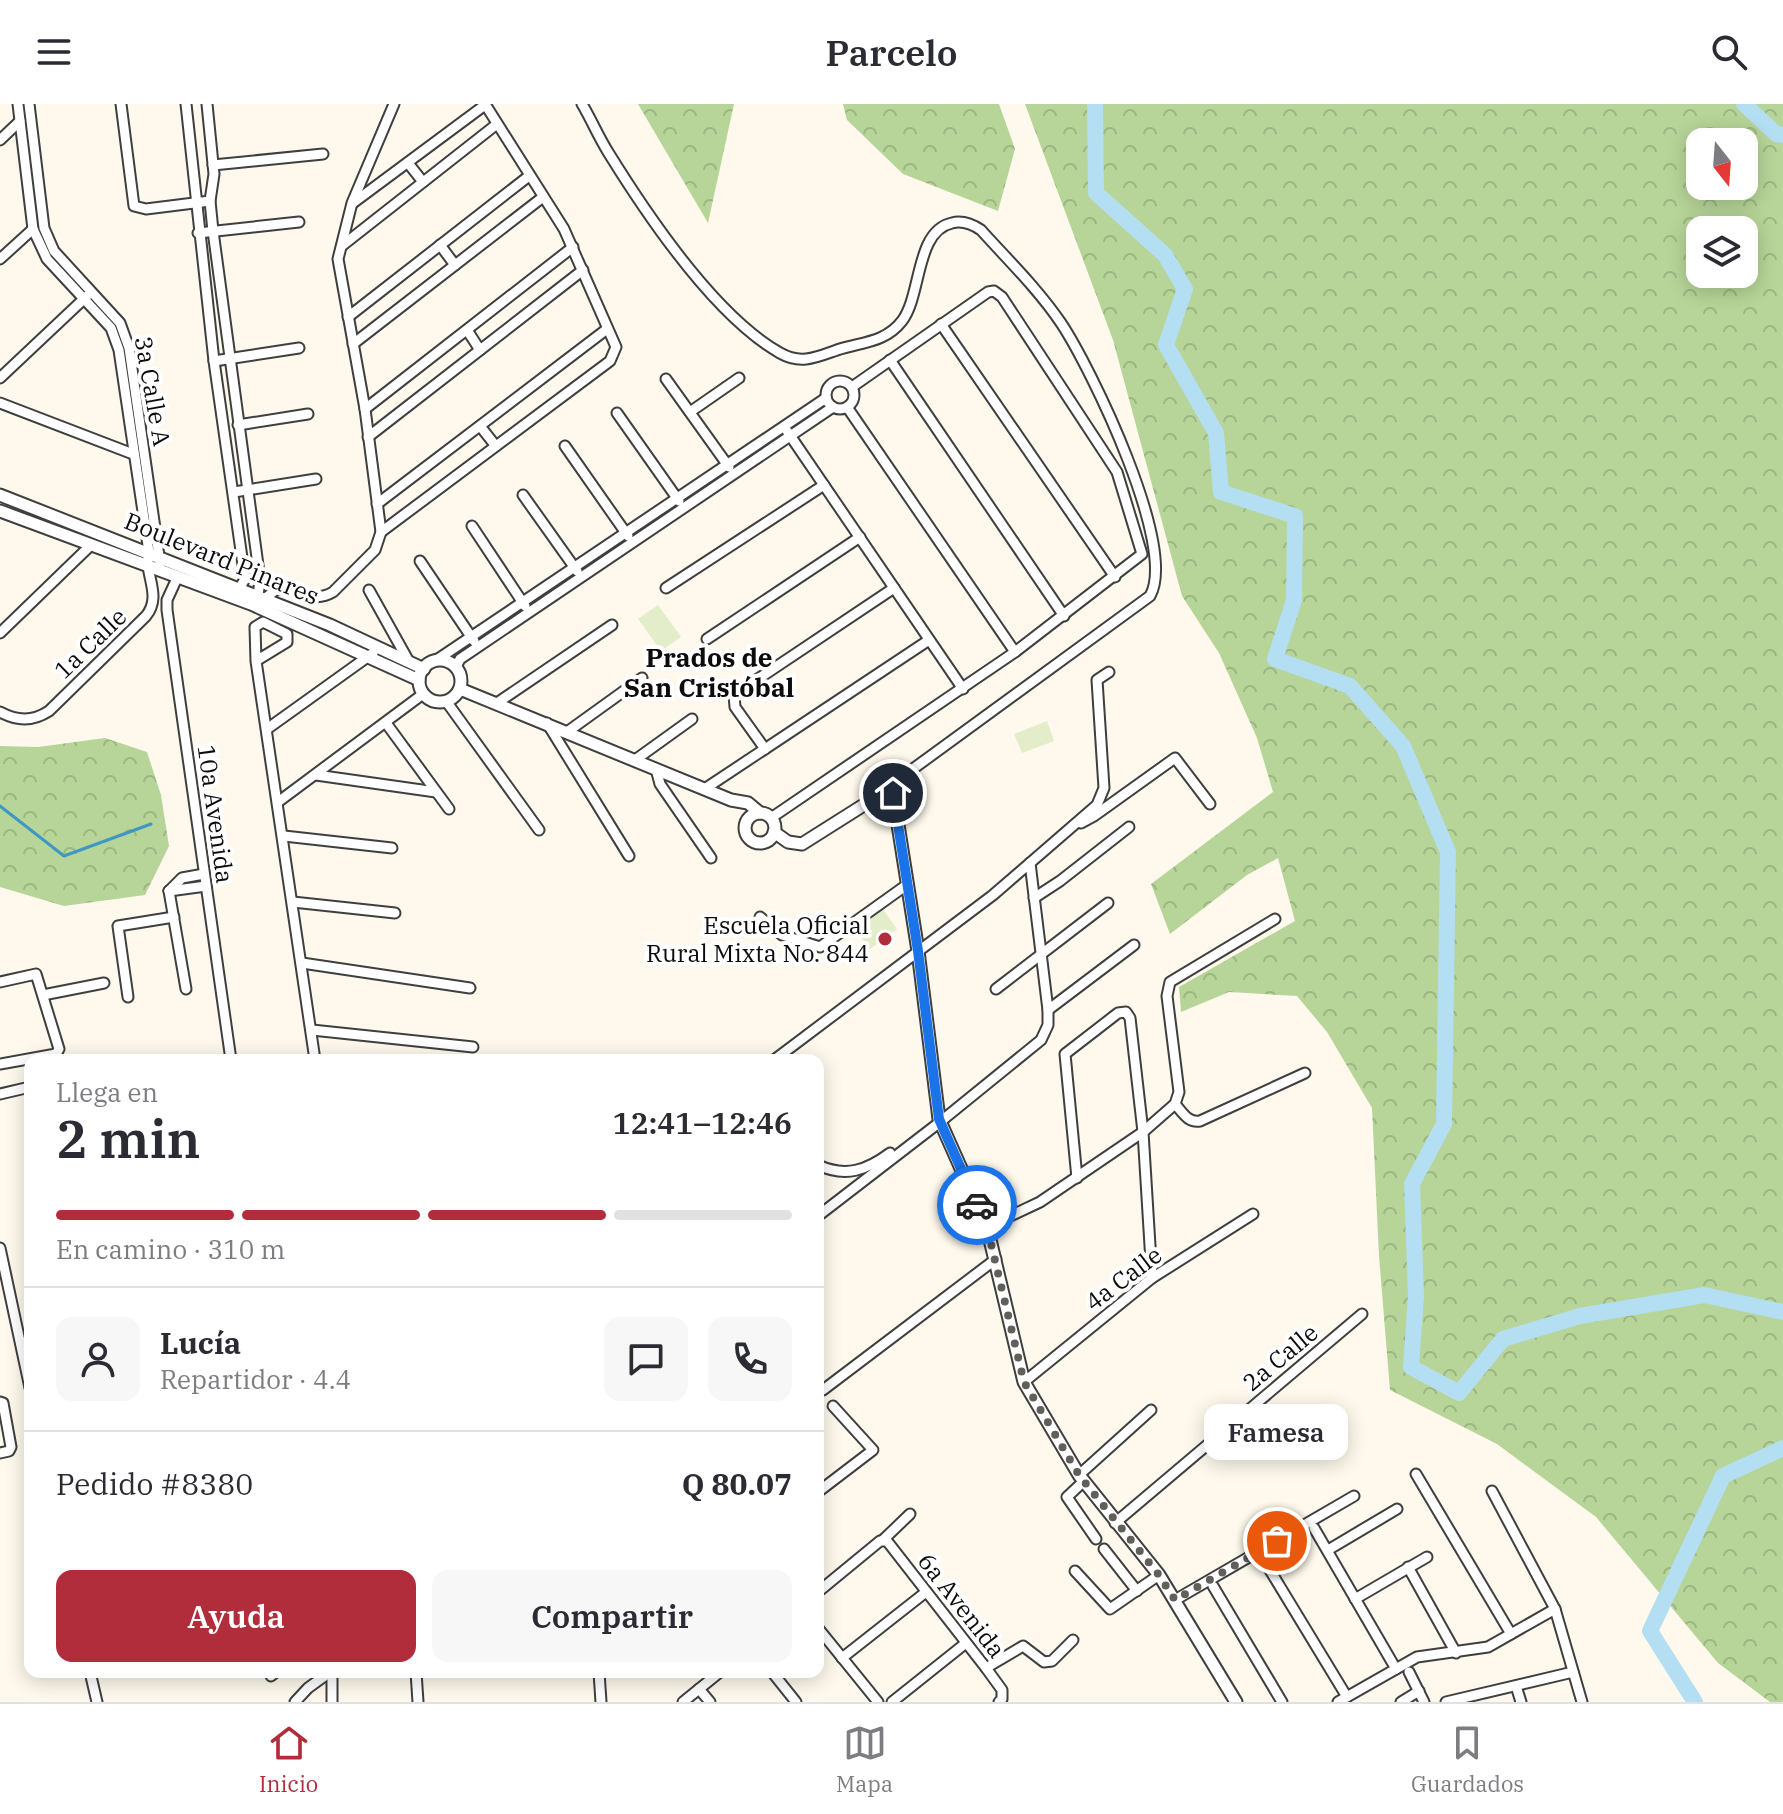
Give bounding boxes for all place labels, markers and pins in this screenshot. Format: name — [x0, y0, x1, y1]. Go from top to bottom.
pin — [859, 759, 927, 827]
place label: Escuela Oficial Rural Mixta No. 844 — [646, 909, 869, 969]
marker: Escuela Oficial Rural Mixta No. 844 — [876, 930, 894, 948]
callout: Famesa — [1205, 1405, 1349, 1461]
pin — [1243, 1507, 1311, 1575]

